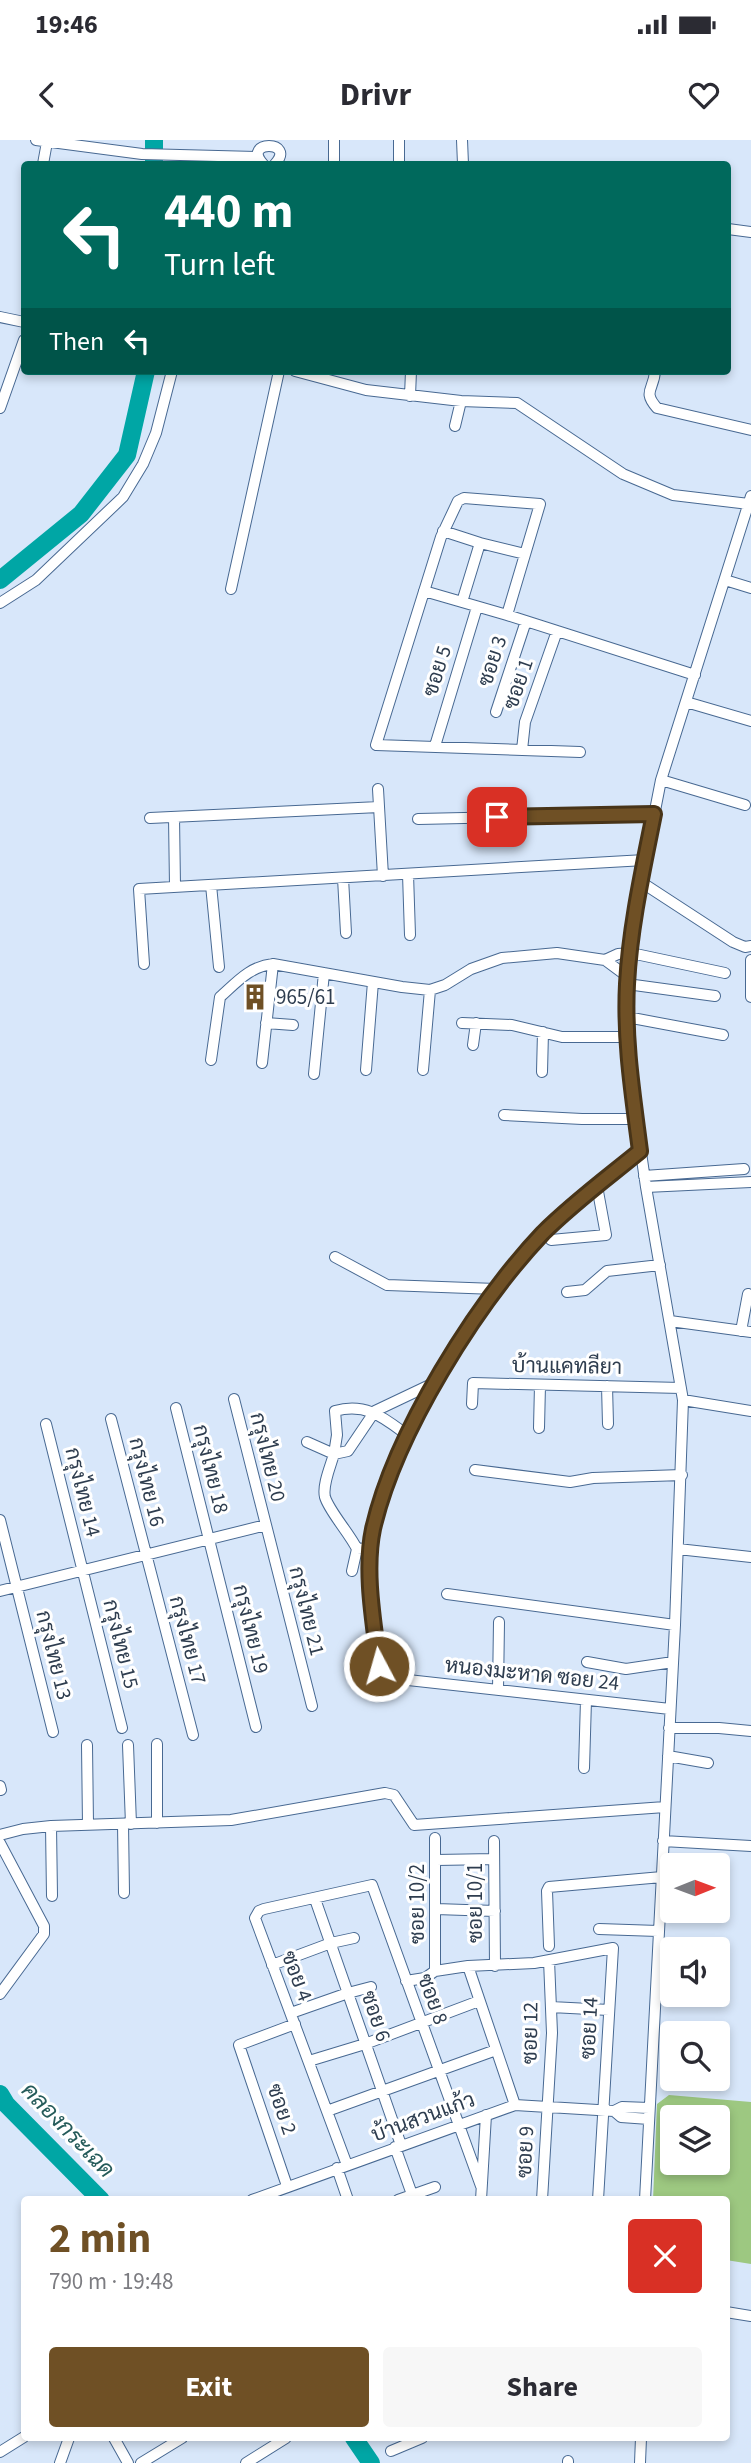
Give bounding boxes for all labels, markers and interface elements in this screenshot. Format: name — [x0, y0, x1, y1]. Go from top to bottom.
text: 19:46 — [35, 6, 98, 43]
text: Drivr — [340, 72, 411, 118]
icon: back — [28, 76, 66, 114]
icon: heart — [685, 76, 723, 114]
text: 440 m — [164, 177, 293, 247]
icon: left — [49, 189, 140, 280]
text: Turn left — [164, 242, 275, 288]
icon: left — [118, 322, 156, 360]
text: Then — [49, 323, 104, 360]
street label: ซอย 3 — [470, 632, 514, 690]
street label: ซอย 5 — [415, 642, 459, 700]
street label: ซอย 1 — [495, 655, 541, 713]
pin — [467, 787, 527, 847]
icon: arrive — [478, 798, 516, 836]
building icon: 965/61 — [240, 982, 270, 1012]
place label: 965/61 — [276, 982, 336, 1012]
street label: บ้านแคทลียา — [512, 1350, 622, 1382]
street label: กรุงไทย 20 — [242, 1409, 294, 1505]
street label: กรุงไทย 18 — [185, 1421, 237, 1517]
street label: กรุงไทย 16 — [121, 1434, 173, 1530]
street label: กรุงไทย 14 — [57, 1444, 109, 1540]
street label: กรุงไทย 21 — [281, 1563, 333, 1659]
street label: กรุงไทย 19 — [225, 1581, 277, 1677]
street label: กรุงไทย 17 — [162, 1592, 214, 1688]
street label: กรุงไทย 15 — [95, 1596, 147, 1692]
street label: กรุงไทย 13 — [28, 1607, 80, 1703]
position arrow — [342, 1629, 416, 1703]
street label: หนองมะหาด ซอย 24 — [443, 1650, 621, 1698]
north arrow — [660, 1853, 730, 1923]
map controls — [660, 1853, 730, 2175]
street label: ซอย 10/1 — [460, 1863, 490, 1943]
street label: ซอย 10/2 — [402, 1864, 432, 1944]
button: sound — [660, 1937, 730, 2007]
street label: ซอย 4 — [274, 1946, 320, 2006]
street label: ซอย 8 — [410, 1969, 456, 2029]
street label: ซอย 6 — [353, 1987, 399, 2045]
street label: ซอย 14 — [572, 1996, 606, 2060]
street label: ซอย 12 — [514, 2002, 546, 2064]
button: search — [660, 2021, 730, 2091]
water label: คลองกระเฉด — [14, 2075, 122, 2185]
street label: ซอย 2 — [259, 2080, 305, 2138]
street label: บ้านสวนแก้ว — [367, 2084, 479, 2150]
button: layers — [660, 2105, 730, 2175]
street label: ซอย 9 — [509, 2125, 541, 2179]
text: 2 min — [49, 2209, 151, 2269]
button: close — [628, 2219, 702, 2293]
text: 790 m · 19:48 — [49, 2265, 173, 2298]
button: Exit — [49, 2347, 369, 2427]
button: Share — [383, 2347, 702, 2427]

